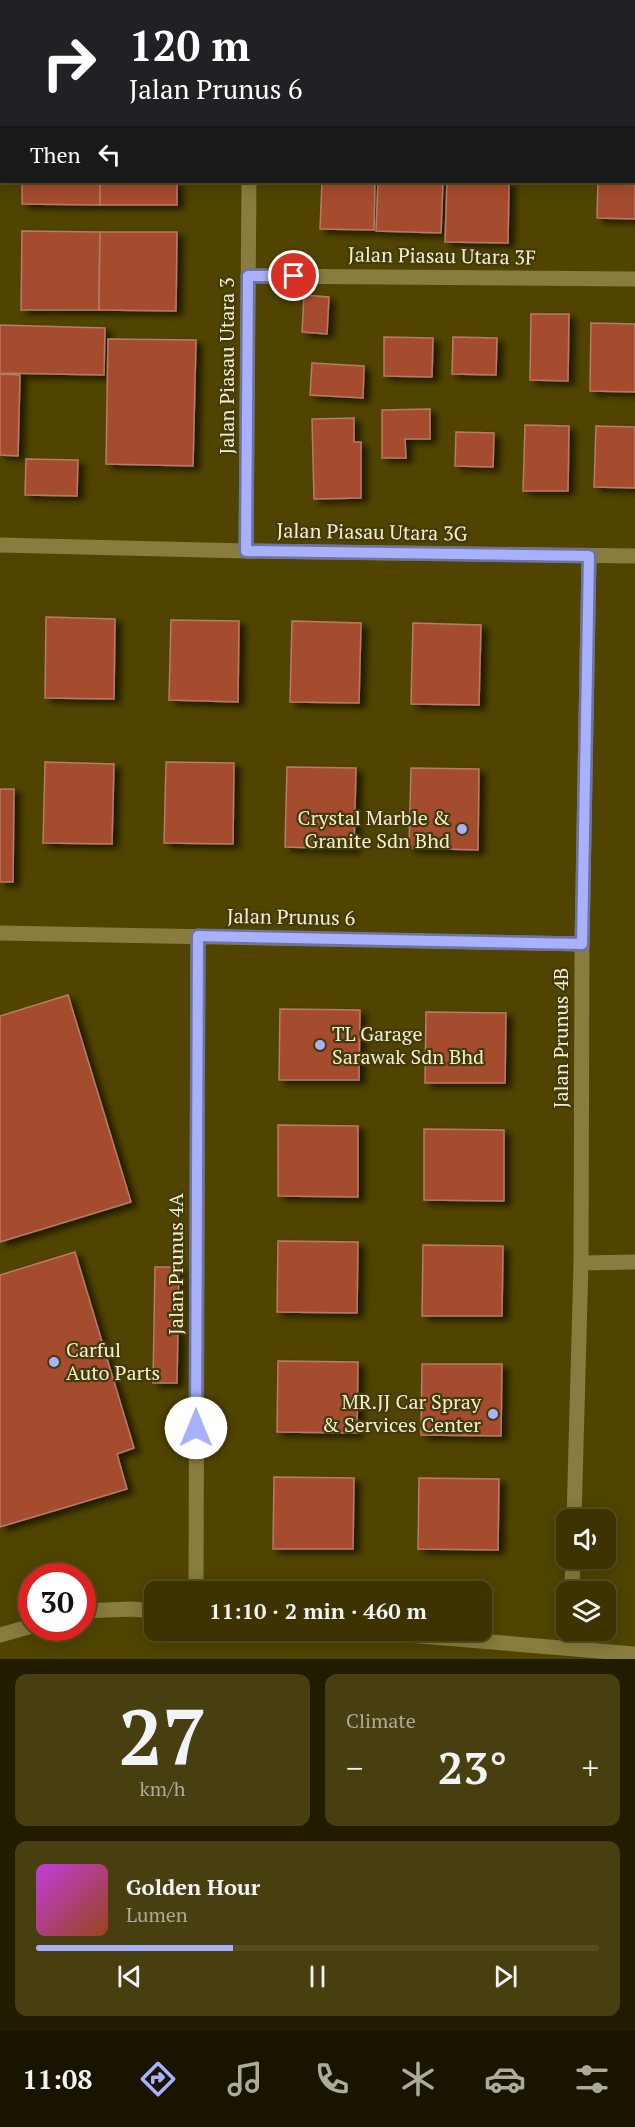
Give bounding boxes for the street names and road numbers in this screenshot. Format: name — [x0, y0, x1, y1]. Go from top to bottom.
street label: Jalan Piasau Utara 3F — [348, 240, 536, 271]
street label: Jalan Piasau Utara 3 — [213, 277, 240, 455]
street label: Jalan Piasau Utara 3G — [276, 516, 468, 547]
street label: Jalan Prunus 6 — [227, 902, 356, 931]
street label: Jalan Prunus 4B — [547, 968, 574, 1108]
street label: Jalan Prunus 4A — [162, 1193, 189, 1335]

